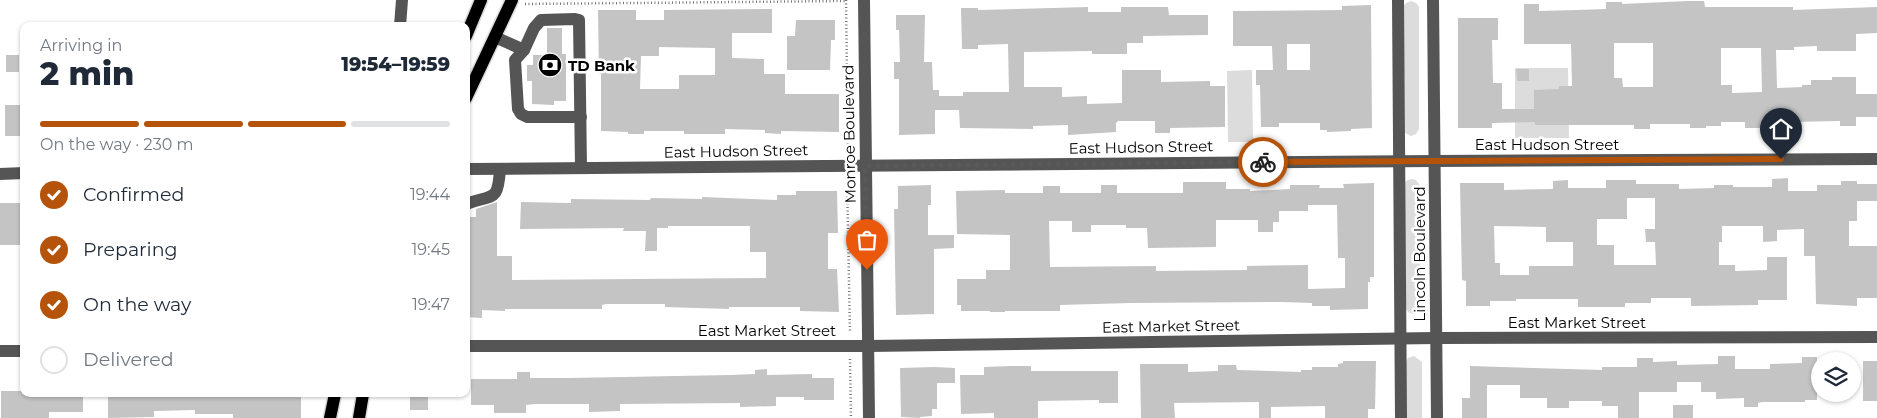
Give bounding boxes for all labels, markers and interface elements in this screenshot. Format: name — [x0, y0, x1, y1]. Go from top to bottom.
text: Arriving in — [40, 36, 122, 55]
bank icon: TD Bank — [537, 52, 563, 78]
text: 19:54–19:59 — [341, 53, 450, 76]
text: 2 min — [40, 54, 134, 93]
place label: TD Bank — [568, 56, 635, 75]
street label: Monroe Boulevard — [838, 65, 860, 203]
pin — [1760, 108, 1802, 159]
icon: home — [1767, 115, 1795, 143]
text: On the way · 230 m — [40, 135, 193, 154]
street label: East Hudson Street — [1475, 135, 1619, 154]
street label: East Hudson Street — [1068, 136, 1214, 158]
courier — [1238, 137, 1288, 187]
street label: East Hudson Street — [663, 140, 809, 162]
icon: bike — [1249, 148, 1277, 176]
icon: check — [40, 181, 68, 209]
text: Confirmed — [83, 183, 184, 206]
text: 19:44 — [410, 185, 450, 204]
street label: Lincoln Boulevard — [1410, 186, 1429, 322]
pin — [846, 219, 888, 270]
icon: bag — [853, 226, 881, 254]
icon: check — [40, 236, 68, 264]
text: Preparing — [83, 238, 178, 261]
text: 19:45 — [411, 240, 450, 259]
icon: check — [40, 291, 68, 319]
text: On the way — [83, 293, 191, 316]
text: 19:47 — [412, 295, 450, 314]
street label: East Market Street — [1508, 313, 1646, 332]
street label: East Market Street — [1102, 315, 1240, 337]
street label: East Market Street — [698, 321, 836, 340]
text: Delivered — [83, 348, 174, 371]
map controls — [1811, 352, 1861, 402]
button: layers — [1811, 352, 1861, 402]

